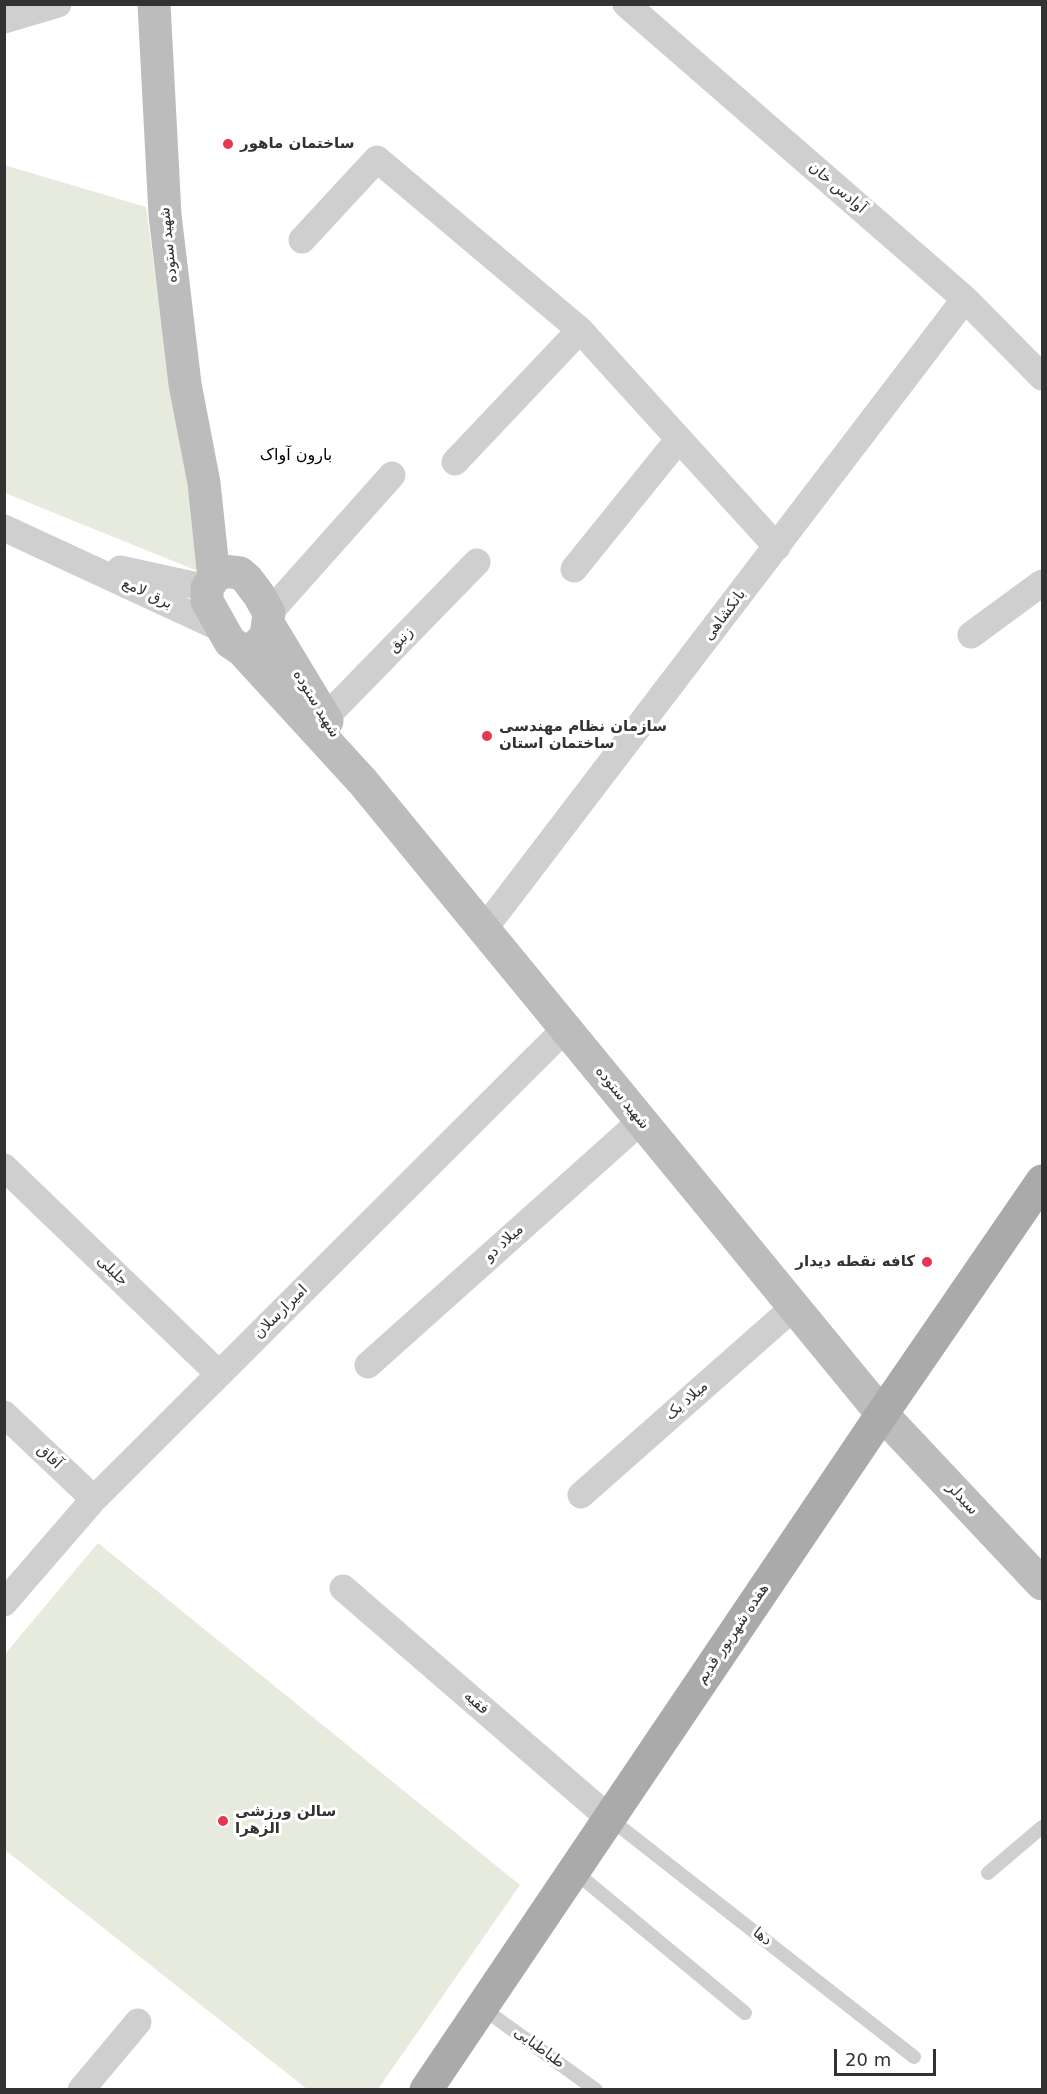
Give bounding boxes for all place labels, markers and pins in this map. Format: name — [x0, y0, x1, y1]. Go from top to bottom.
place label: ساختمان ماهور — [240, 135, 354, 153]
marker: ساختمان ماهور — [221, 137, 235, 151]
place label: سازمان نظام مهندسی ساختمان استان — [499, 718, 667, 753]
marker: سازمان نظام مهندسی ساختمان استان — [480, 729, 494, 743]
place label: کافه نقطه دیدار — [795, 1253, 915, 1271]
marker: کافه نقطه دیدار — [920, 1255, 934, 1269]
place label: سالن ورزشی الزهرا — [235, 1803, 336, 1838]
marker: سالن ورزشی الزهرا — [216, 1814, 230, 1828]

